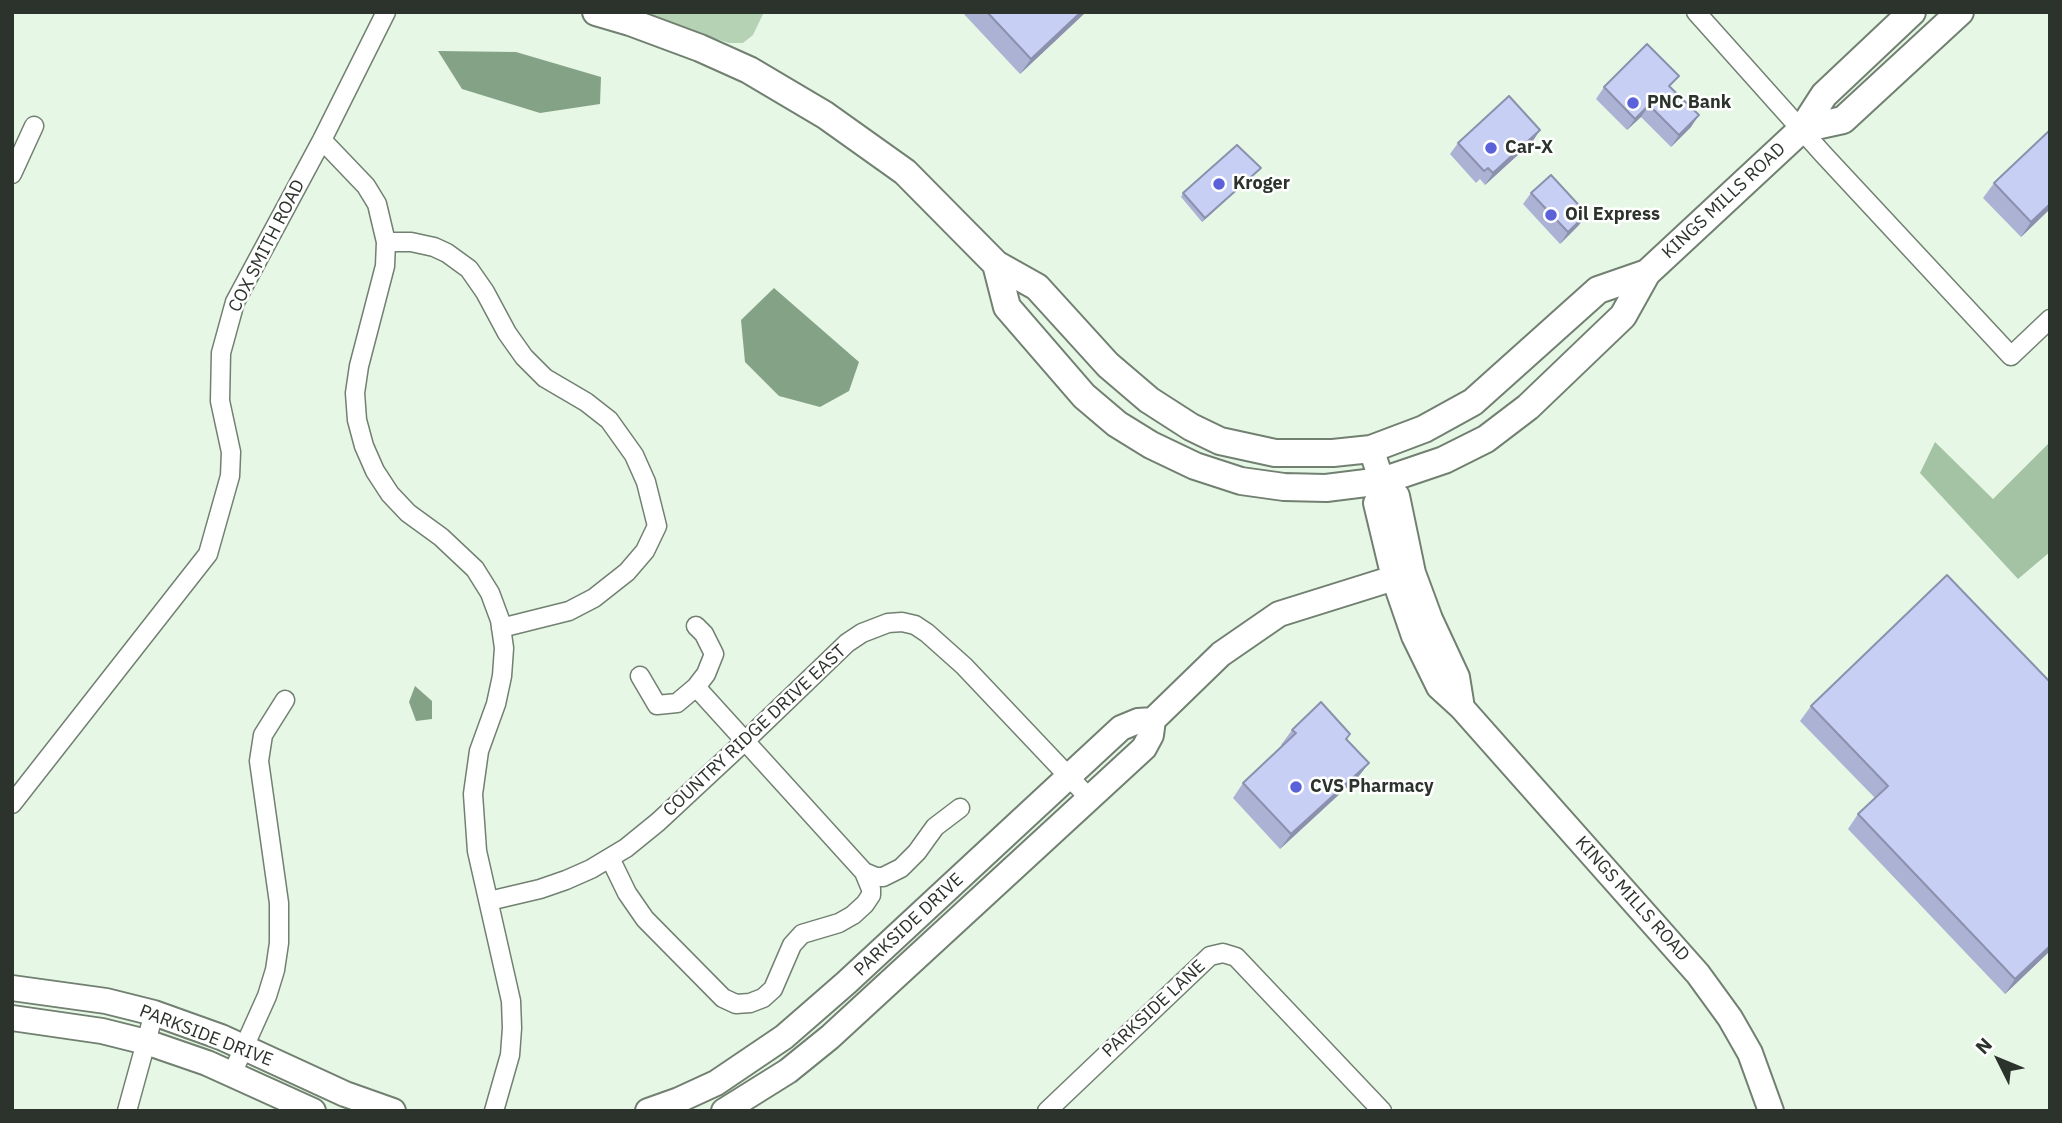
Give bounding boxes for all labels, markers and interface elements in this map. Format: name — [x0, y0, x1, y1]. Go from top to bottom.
place label: PNC Bank — [1647, 92, 1731, 114]
marker: PNC Bank — [1625, 95, 1641, 111]
place label: Car-X — [1505, 137, 1553, 159]
street label: KINGS MILLS ROAD — [1658, 138, 1790, 264]
marker: Car-X — [1483, 140, 1499, 156]
place label: Kroger — [1233, 173, 1290, 195]
street label: COX SMITH ROAD — [224, 176, 310, 316]
marker: Kroger — [1211, 176, 1227, 192]
place label: Oil Express — [1565, 204, 1660, 226]
marker: Oil Express — [1543, 207, 1559, 223]
street label: COUNTRY RIDGE DRIVE EAST — [659, 641, 851, 821]
place label: CVS Pharmacy — [1310, 776, 1434, 798]
marker: CVS Pharmacy — [1288, 779, 1304, 795]
street label: KINGS MILLS ROAD — [1570, 832, 1694, 966]
street label: PARKSIDE DRIVE — [850, 869, 968, 981]
street label: PARKSIDE LANE — [1098, 956, 1210, 1062]
street label: PARKSIDE DRIVE — [136, 1001, 276, 1071]
north arrow — [1964, 1025, 2034, 1095]
text: N — [1970, 1032, 1997, 1059]

